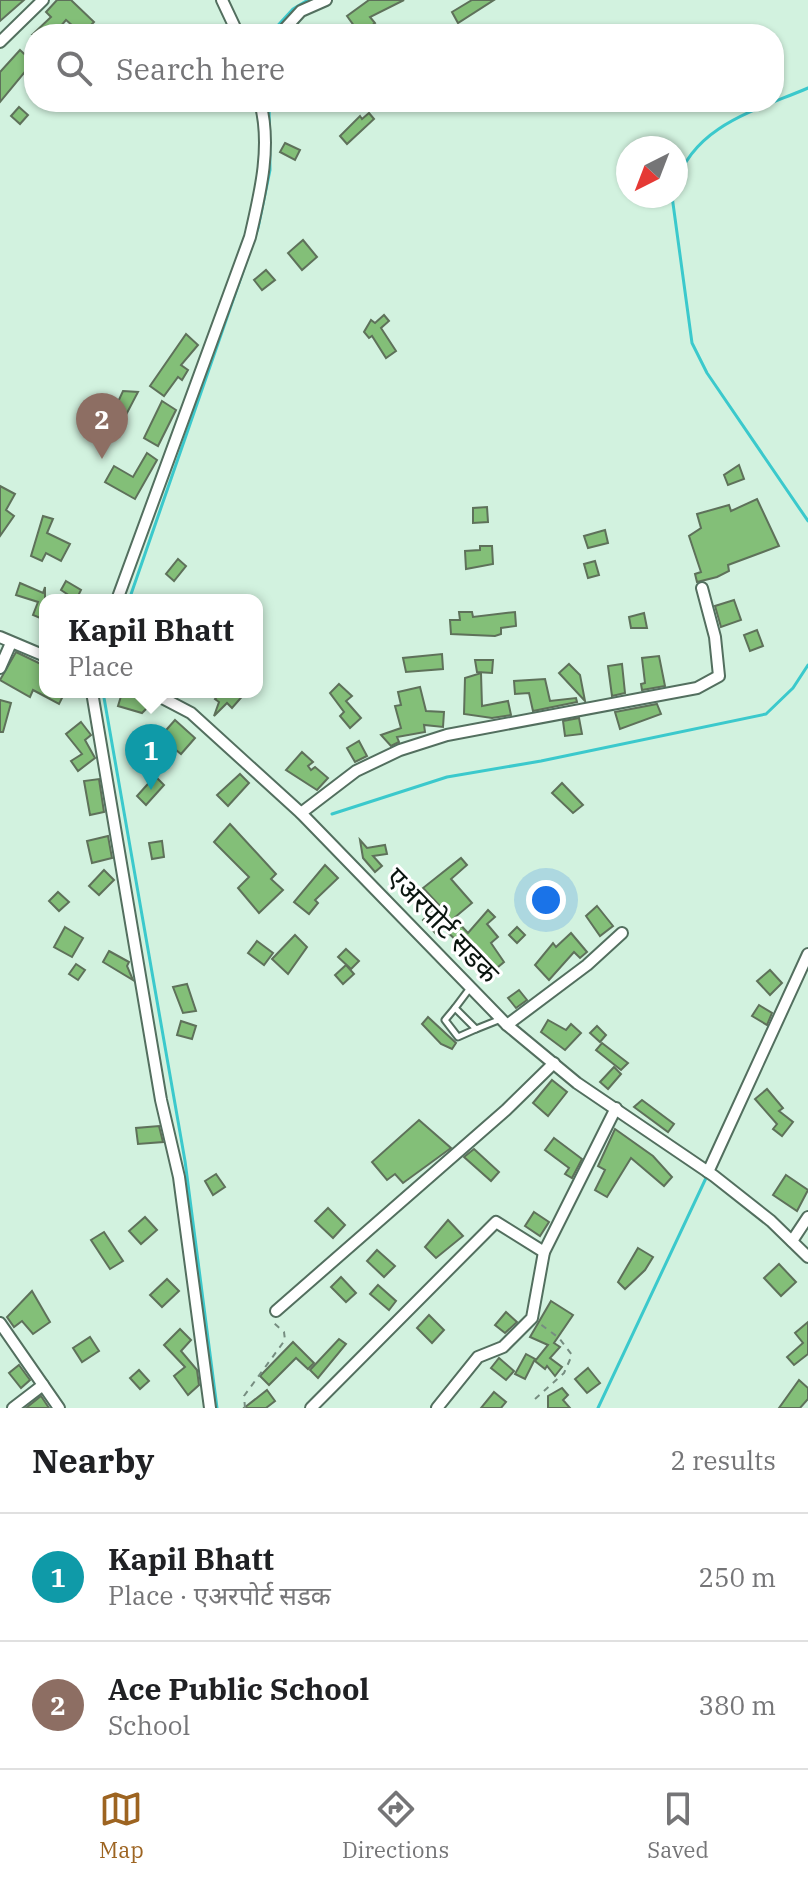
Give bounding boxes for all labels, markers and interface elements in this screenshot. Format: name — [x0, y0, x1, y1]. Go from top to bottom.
search box — [24, 24, 784, 112]
icon: search — [52, 46, 96, 90]
text: Search here — [116, 49, 285, 88]
north arrow — [616, 136, 688, 208]
pin: 2 — [76, 393, 128, 459]
popup — [39, 594, 263, 698]
text: Kapil Bhatt — [68, 610, 234, 649]
text: Place — [68, 649, 133, 683]
pin: 1 — [125, 724, 177, 790]
street label: एअरपोर्ट सडक — [379, 859, 508, 991]
your location — [526, 880, 566, 920]
text: Nearby — [32, 1438, 154, 1482]
text: 2 results — [670, 1443, 776, 1477]
text: Kapil Bhatt — [108, 1539, 274, 1578]
text: 1 — [50, 1560, 66, 1594]
text: 250 m — [698, 1560, 776, 1594]
text: Place · एअरपोर्ट सडक — [108, 1578, 331, 1612]
text: Ace Public School — [108, 1669, 369, 1708]
text: 2 — [50, 1688, 66, 1722]
text: 380 m — [698, 1688, 776, 1722]
text: School — [108, 1708, 190, 1742]
tab: Map — [99, 1787, 144, 1864]
tab: Directions — [342, 1787, 449, 1864]
tab: Saved — [647, 1787, 709, 1864]

